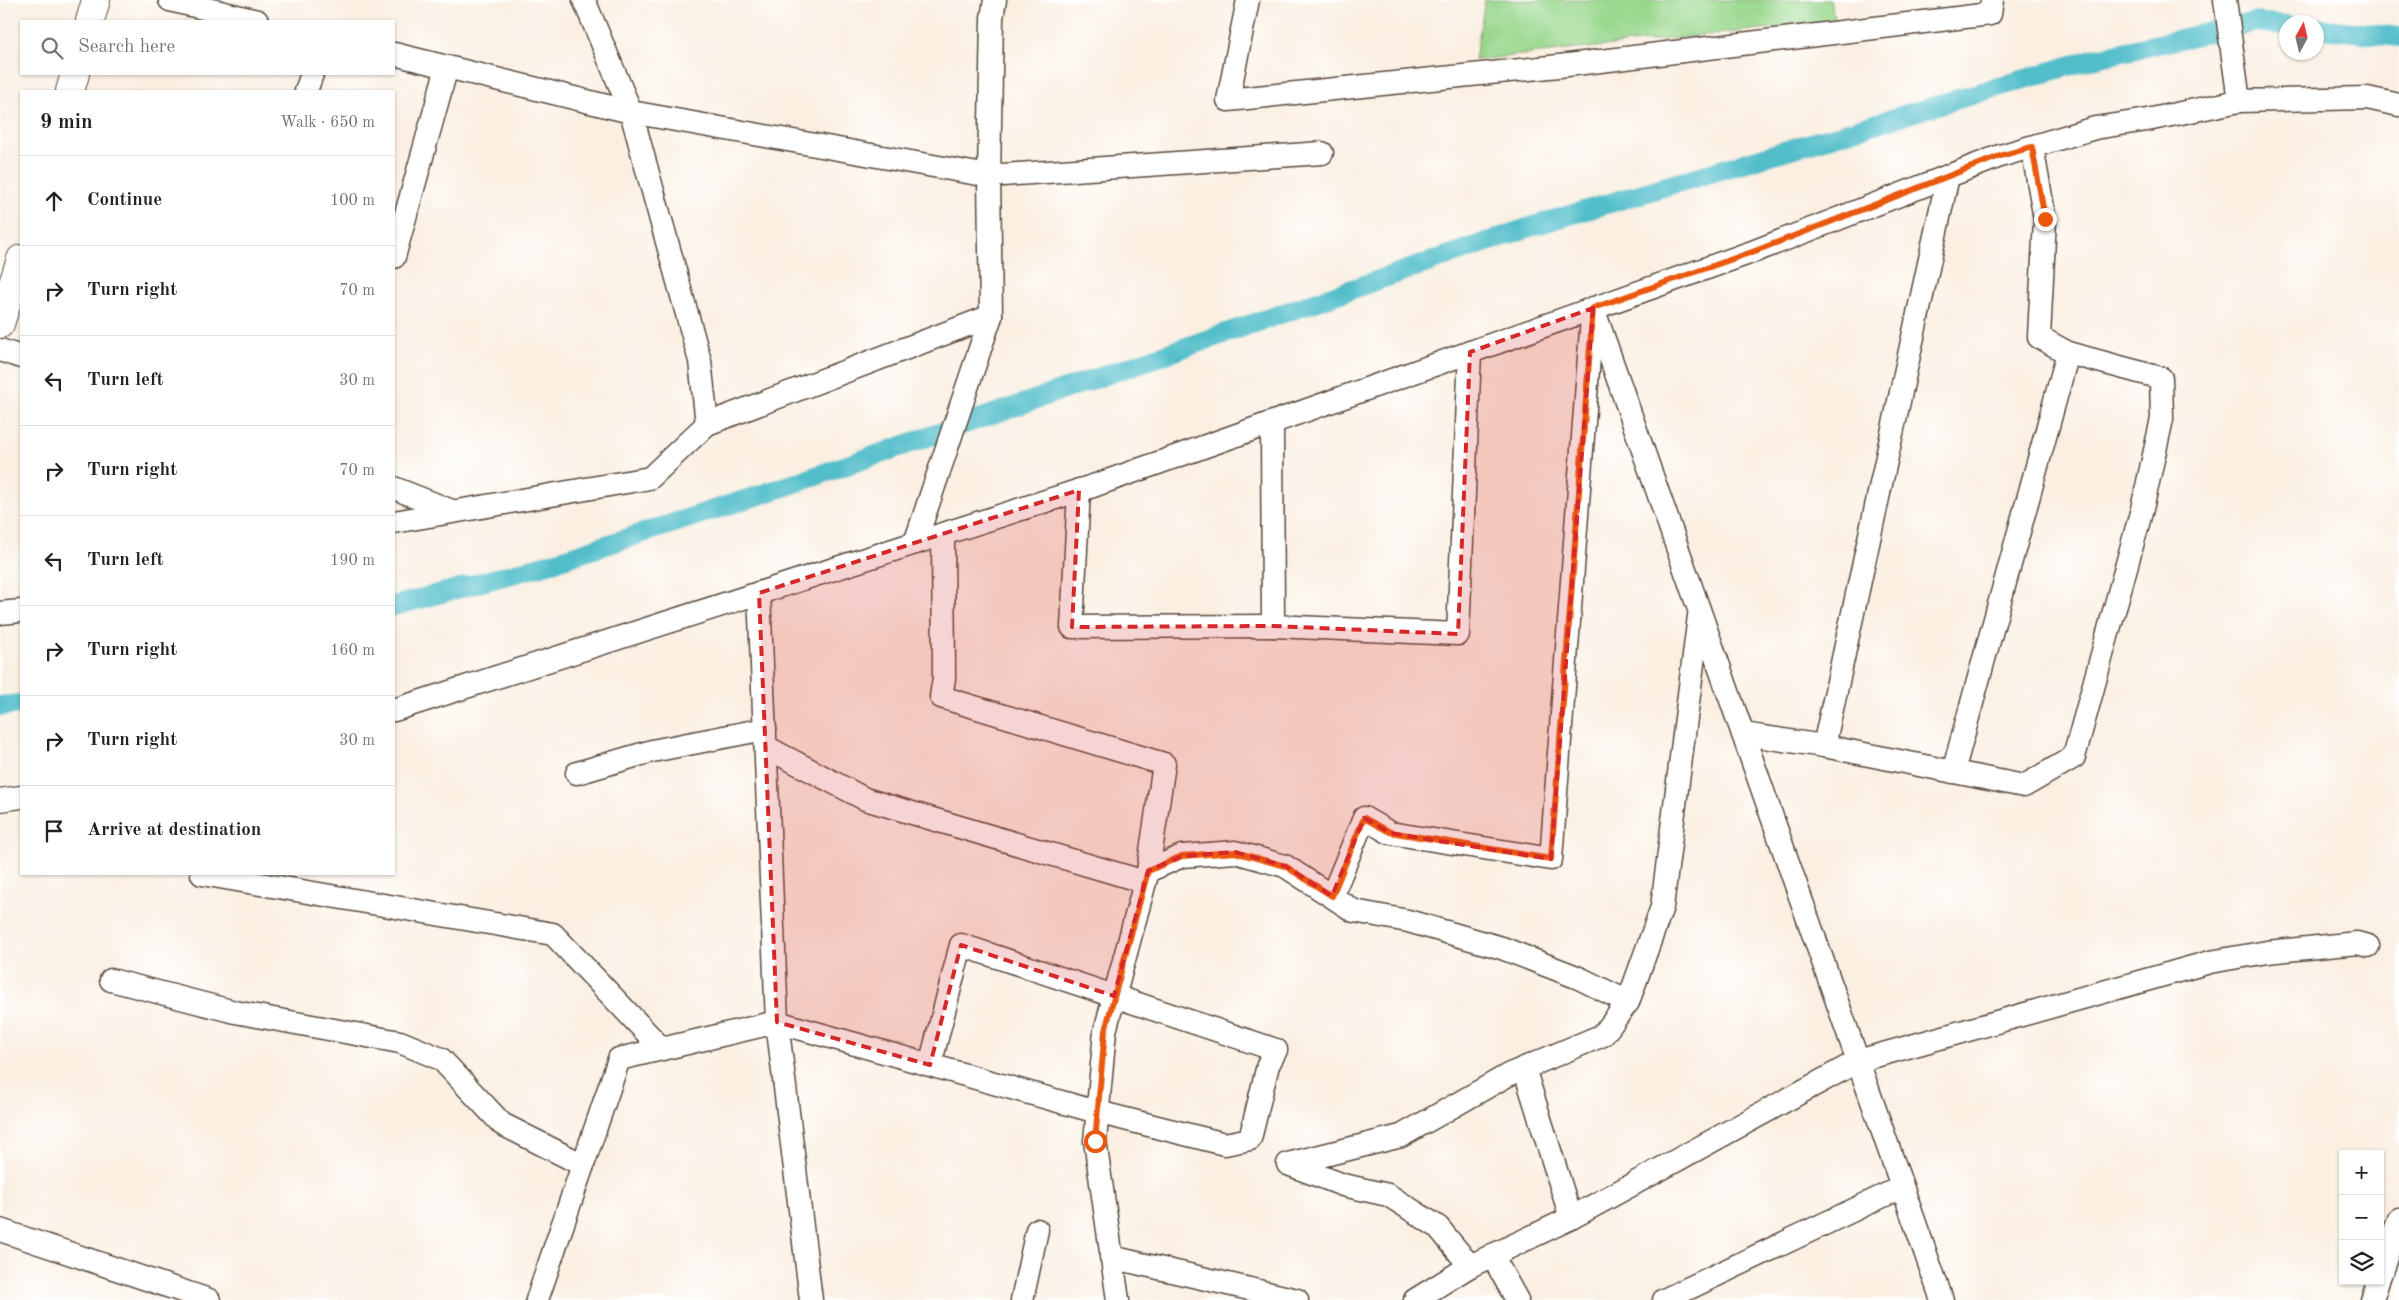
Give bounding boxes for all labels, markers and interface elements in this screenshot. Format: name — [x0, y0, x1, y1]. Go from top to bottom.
north arrow — [2279, 15, 2324, 60]
search box — [20, 20, 395, 75]
icon: search — [38, 34, 66, 62]
text: Search here — [78, 38, 175, 57]
text: 9 min — [40, 112, 93, 133]
text: Walk · 650 m — [280, 115, 375, 131]
icon: ahead — [40, 187, 68, 215]
text: Continue — [87, 191, 162, 210]
text: 100 m — [330, 193, 375, 209]
route end — [2034, 208, 2057, 231]
icon: right — [40, 277, 68, 305]
text: Turn right — [87, 281, 177, 300]
text: 70 m — [339, 283, 375, 299]
icon: left — [40, 367, 68, 395]
text: Turn left — [87, 371, 164, 390]
text: 30 m — [339, 373, 375, 389]
icon: right — [40, 457, 68, 485]
text: Turn right — [87, 461, 177, 480]
text: 70 m — [339, 463, 375, 479]
icon: left — [40, 547, 68, 575]
text: Turn left — [87, 551, 164, 570]
text: 190 m — [330, 553, 375, 569]
icon: right — [40, 637, 68, 665]
text: Turn right — [87, 641, 177, 660]
text: 160 m — [330, 643, 375, 659]
icon: right — [40, 727, 68, 755]
text: Turn right — [87, 731, 177, 750]
text: 30 m — [339, 733, 375, 749]
icon: arrive — [40, 817, 68, 845]
text: Arrive at destination — [87, 821, 261, 840]
route start — [1084, 1130, 1107, 1153]
map controls — [2339, 1150, 2384, 1285]
button: + — [2339, 1150, 2384, 1195]
button: − — [2339, 1195, 2384, 1240]
button: layers — [2339, 1240, 2384, 1285]

